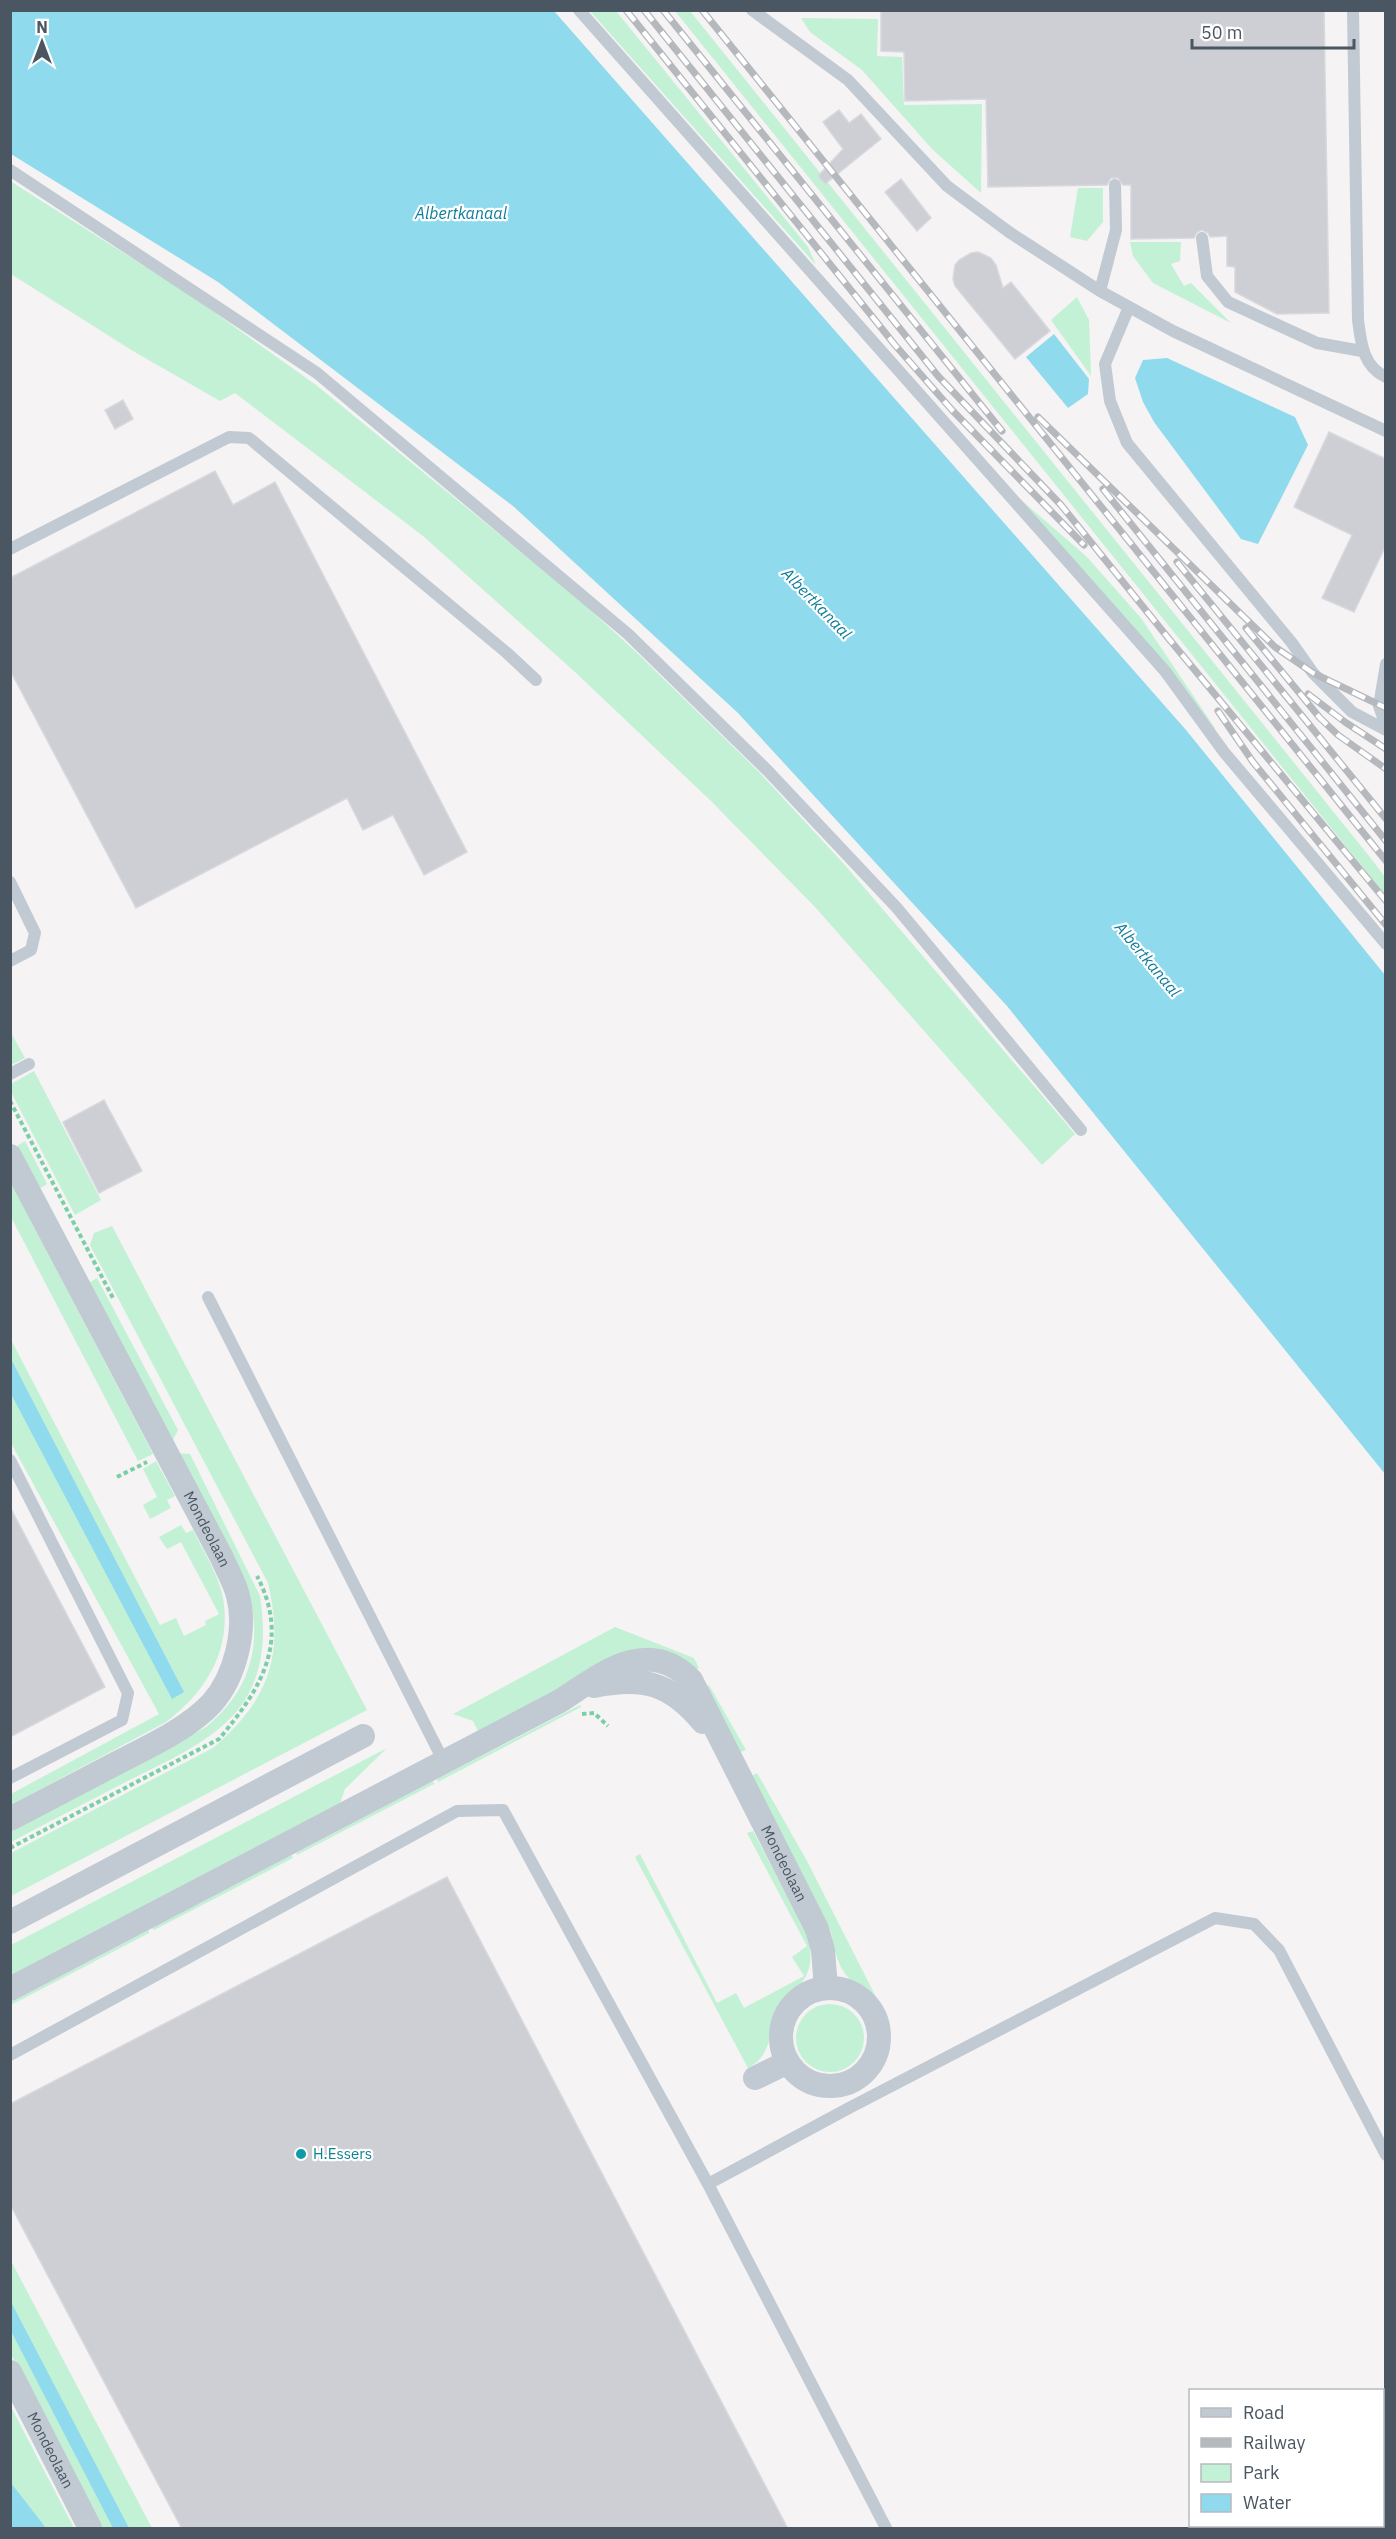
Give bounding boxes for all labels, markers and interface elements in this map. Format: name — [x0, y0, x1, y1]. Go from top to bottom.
north arrow — [12, 12, 72, 72]
scale bar — [1192, 12, 1354, 50]
text: N — [36, 17, 48, 37]
text: 50 m — [1201, 21, 1243, 44]
water label: Albertkanaal — [414, 203, 508, 223]
water label: Albertkanaal — [777, 562, 857, 644]
water label: Albertkanaal — [1110, 917, 1186, 1001]
street label: Mondeolaan — [179, 1488, 235, 1570]
street label: Mondeolaan — [757, 1822, 812, 1905]
place label: H.Essers — [313, 2144, 372, 2163]
marker: H.Essers — [294, 2147, 308, 2161]
legend — [1189, 2389, 1384, 2527]
text: Road — [1243, 2401, 1284, 2424]
street label: Mondeolaan — [23, 2409, 78, 2491]
text: Railway — [1243, 2431, 1305, 2454]
text: Park — [1243, 2461, 1280, 2484]
text: Water — [1243, 2491, 1292, 2514]

